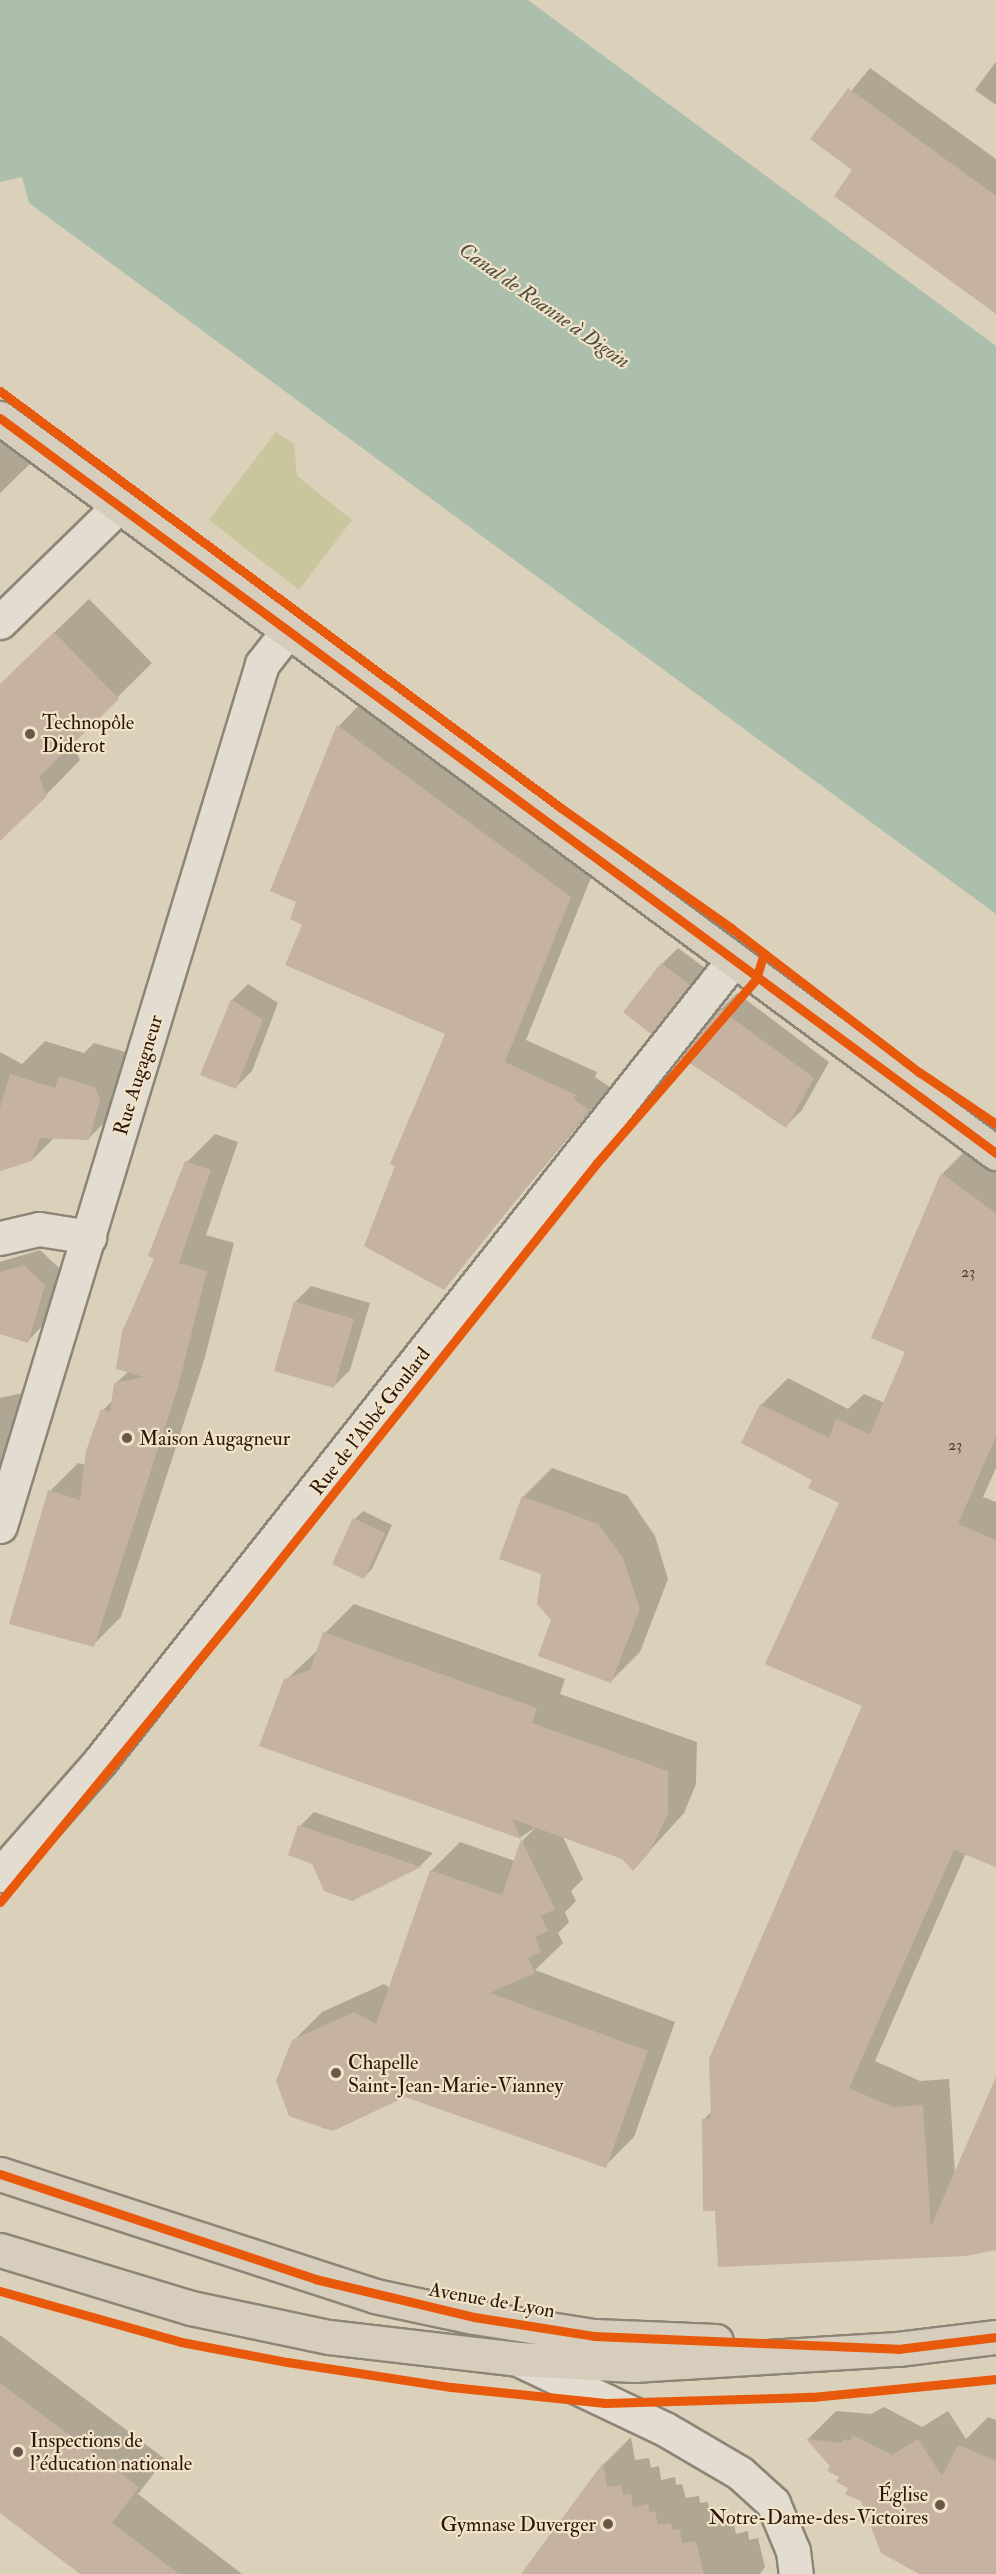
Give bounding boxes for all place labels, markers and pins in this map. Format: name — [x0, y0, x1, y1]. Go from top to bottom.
place label: Technopôle Diderot — [42, 710, 134, 757]
marker: Technopôle Diderot — [23, 727, 37, 741]
place label: Maison Augagneur — [139, 1426, 290, 1450]
marker: Maison Augagneur — [120, 1431, 134, 1445]
place label: Chapelle Saint-Jean-Marie-Vianney — [348, 2050, 563, 2097]
marker: Chapelle Saint-Jean-Marie-Vianney — [329, 2066, 343, 2080]
place label: Inspections de l'éducation nationale — [30, 2428, 192, 2475]
marker: Inspections de l'éducation nationale — [11, 2445, 25, 2459]
place label: Église Notre-Dame-des-Victoires — [709, 2482, 928, 2529]
marker: Église Notre-Dame-des-Victoires — [933, 2498, 947, 2512]
place label: Gymnase Duverger — [440, 2512, 596, 2536]
marker: Gymnase Duverger — [601, 2517, 615, 2531]

